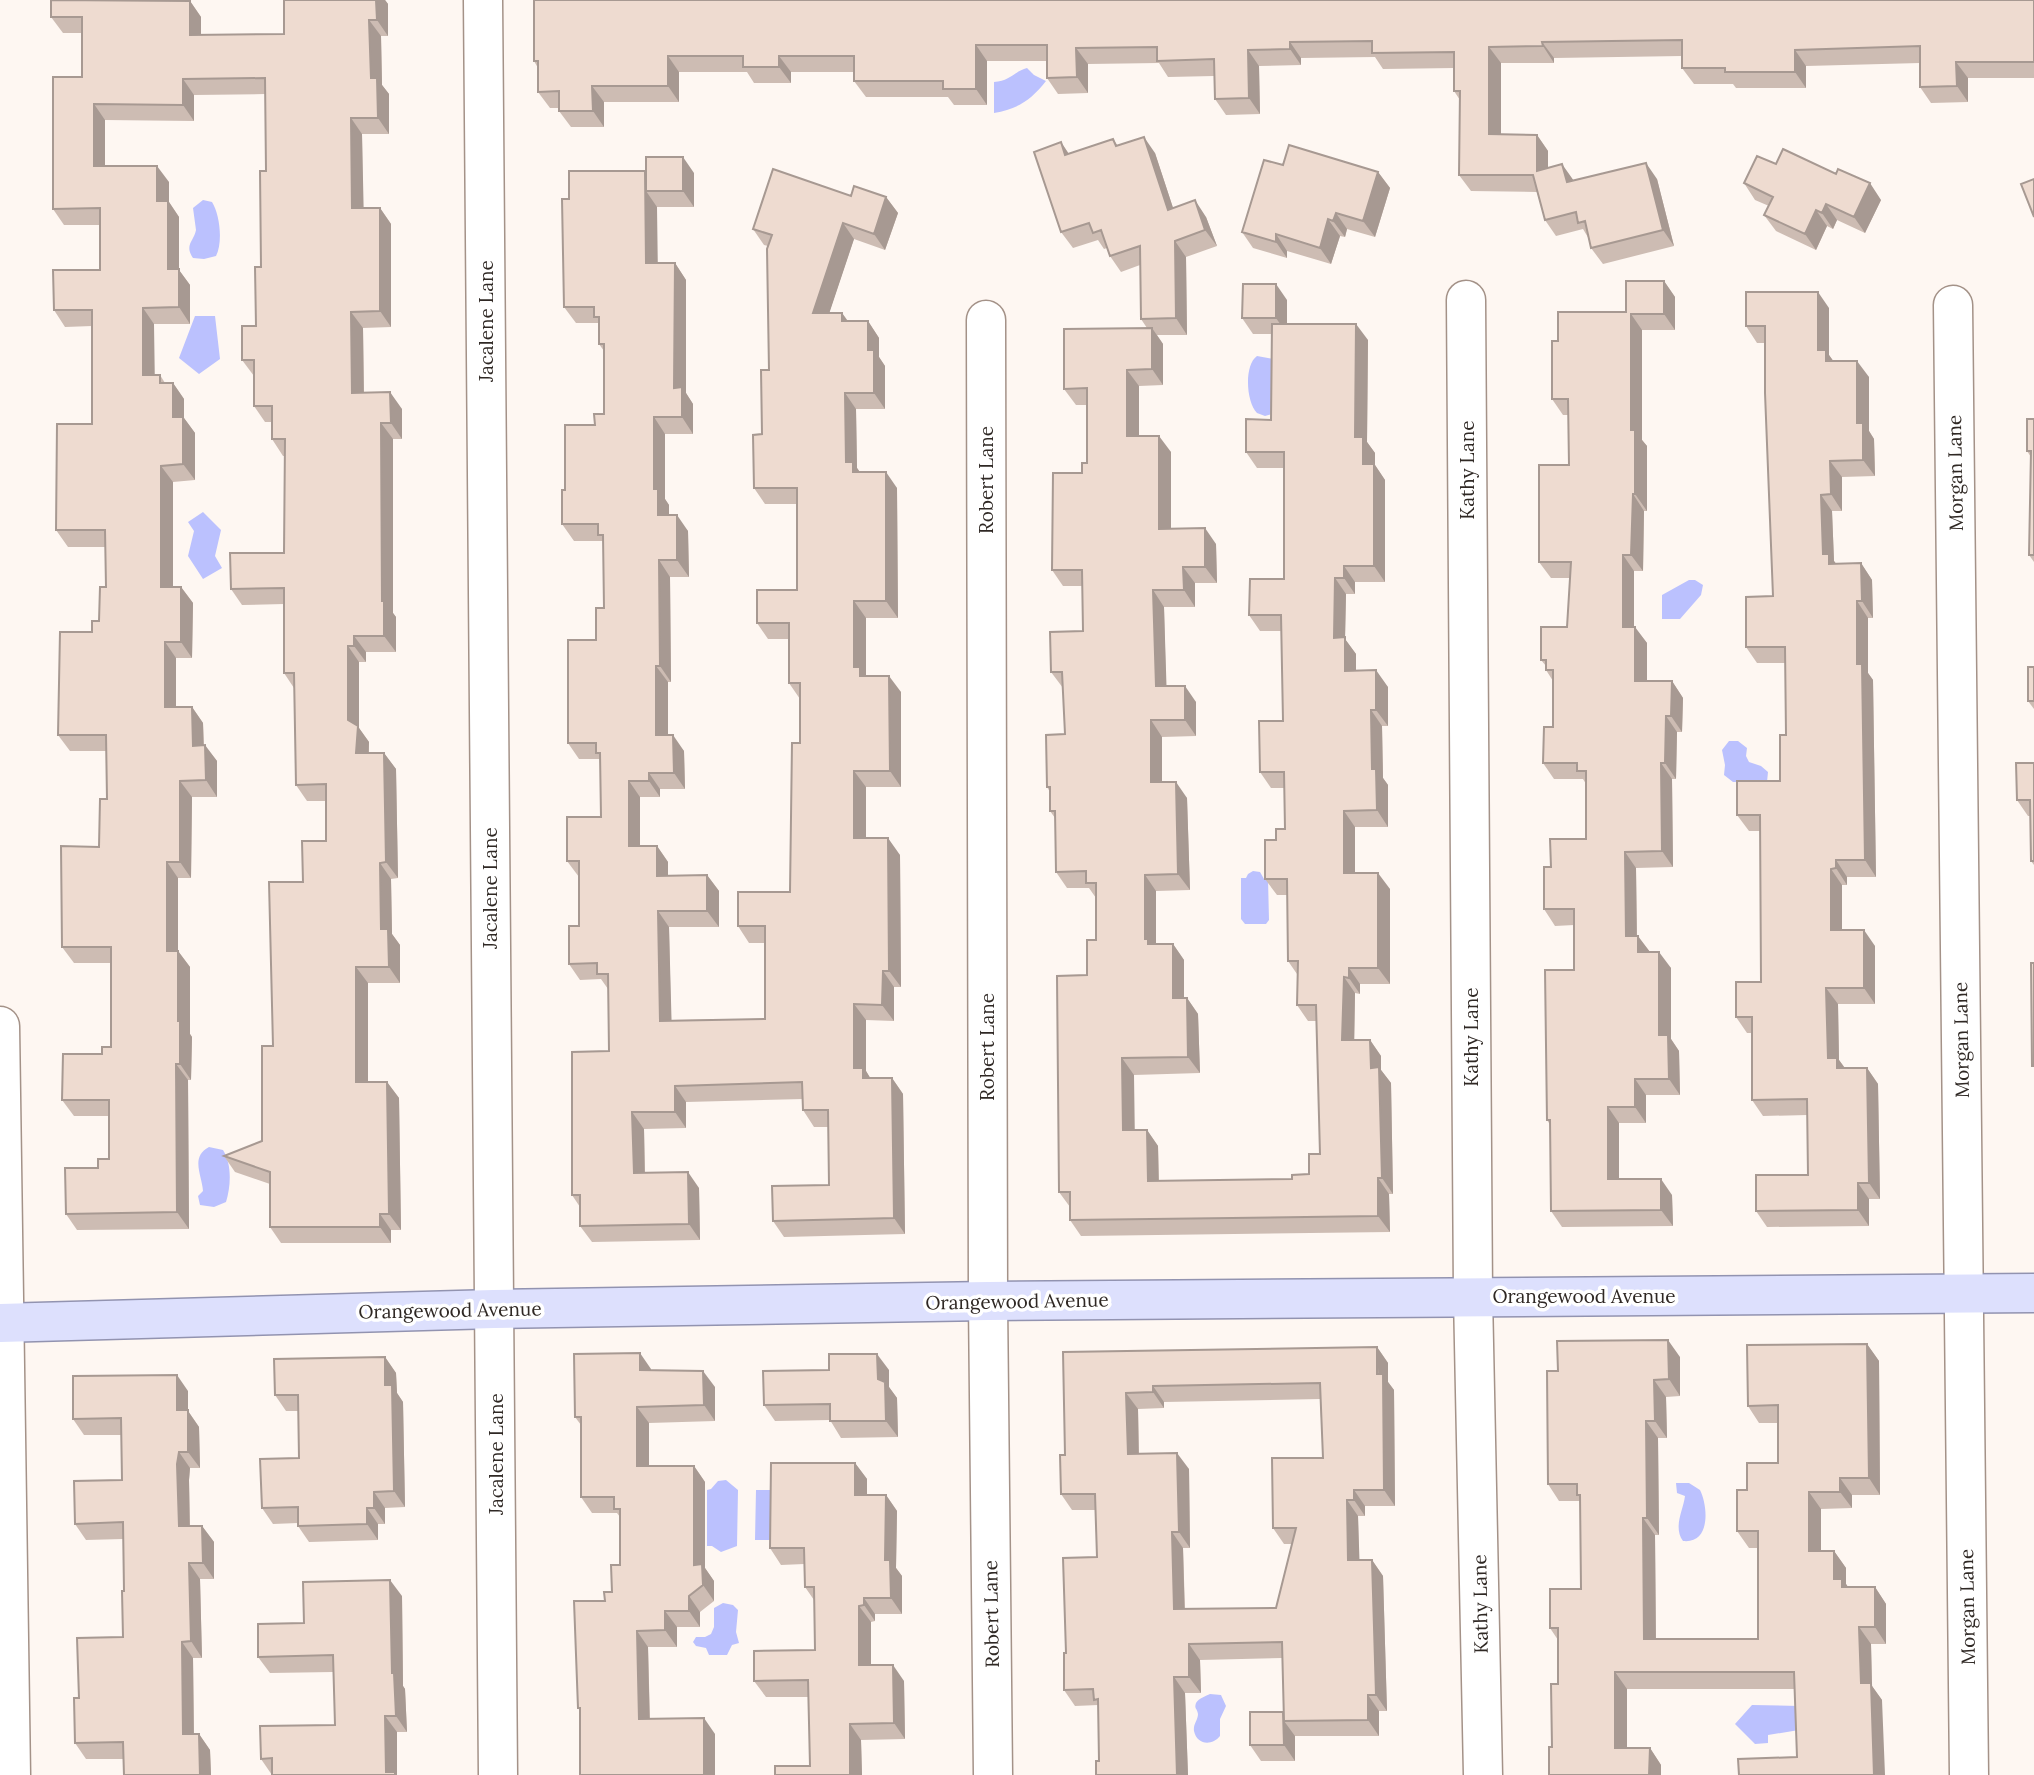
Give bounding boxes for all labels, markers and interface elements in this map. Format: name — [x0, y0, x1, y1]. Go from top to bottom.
street label: Jacalene Lane — [474, 260, 498, 383]
street label: Morgan Lane — [1942, 415, 1968, 531]
street label: Kathy Lane — [1455, 420, 1479, 520]
street label: Robert Lane — [974, 426, 998, 534]
street label: Jacalene Lane — [478, 827, 502, 950]
street label: Morgan Lane — [1948, 982, 1974, 1098]
street label: Kathy Lane — [1459, 987, 1483, 1087]
street label: Robert Lane — [975, 993, 999, 1101]
street label: Orangewood Avenue — [1492, 1284, 1676, 1308]
street label: Orangewood Avenue — [925, 1287, 1109, 1315]
street label: Orangewood Avenue — [358, 1296, 542, 1324]
street label: Jacalene Lane — [484, 1393, 508, 1516]
street label: Morgan Lane — [1954, 1549, 1980, 1665]
street label: Kathy Lane — [1467, 1554, 1493, 1654]
street label: Robert Lane — [978, 1560, 1004, 1668]

